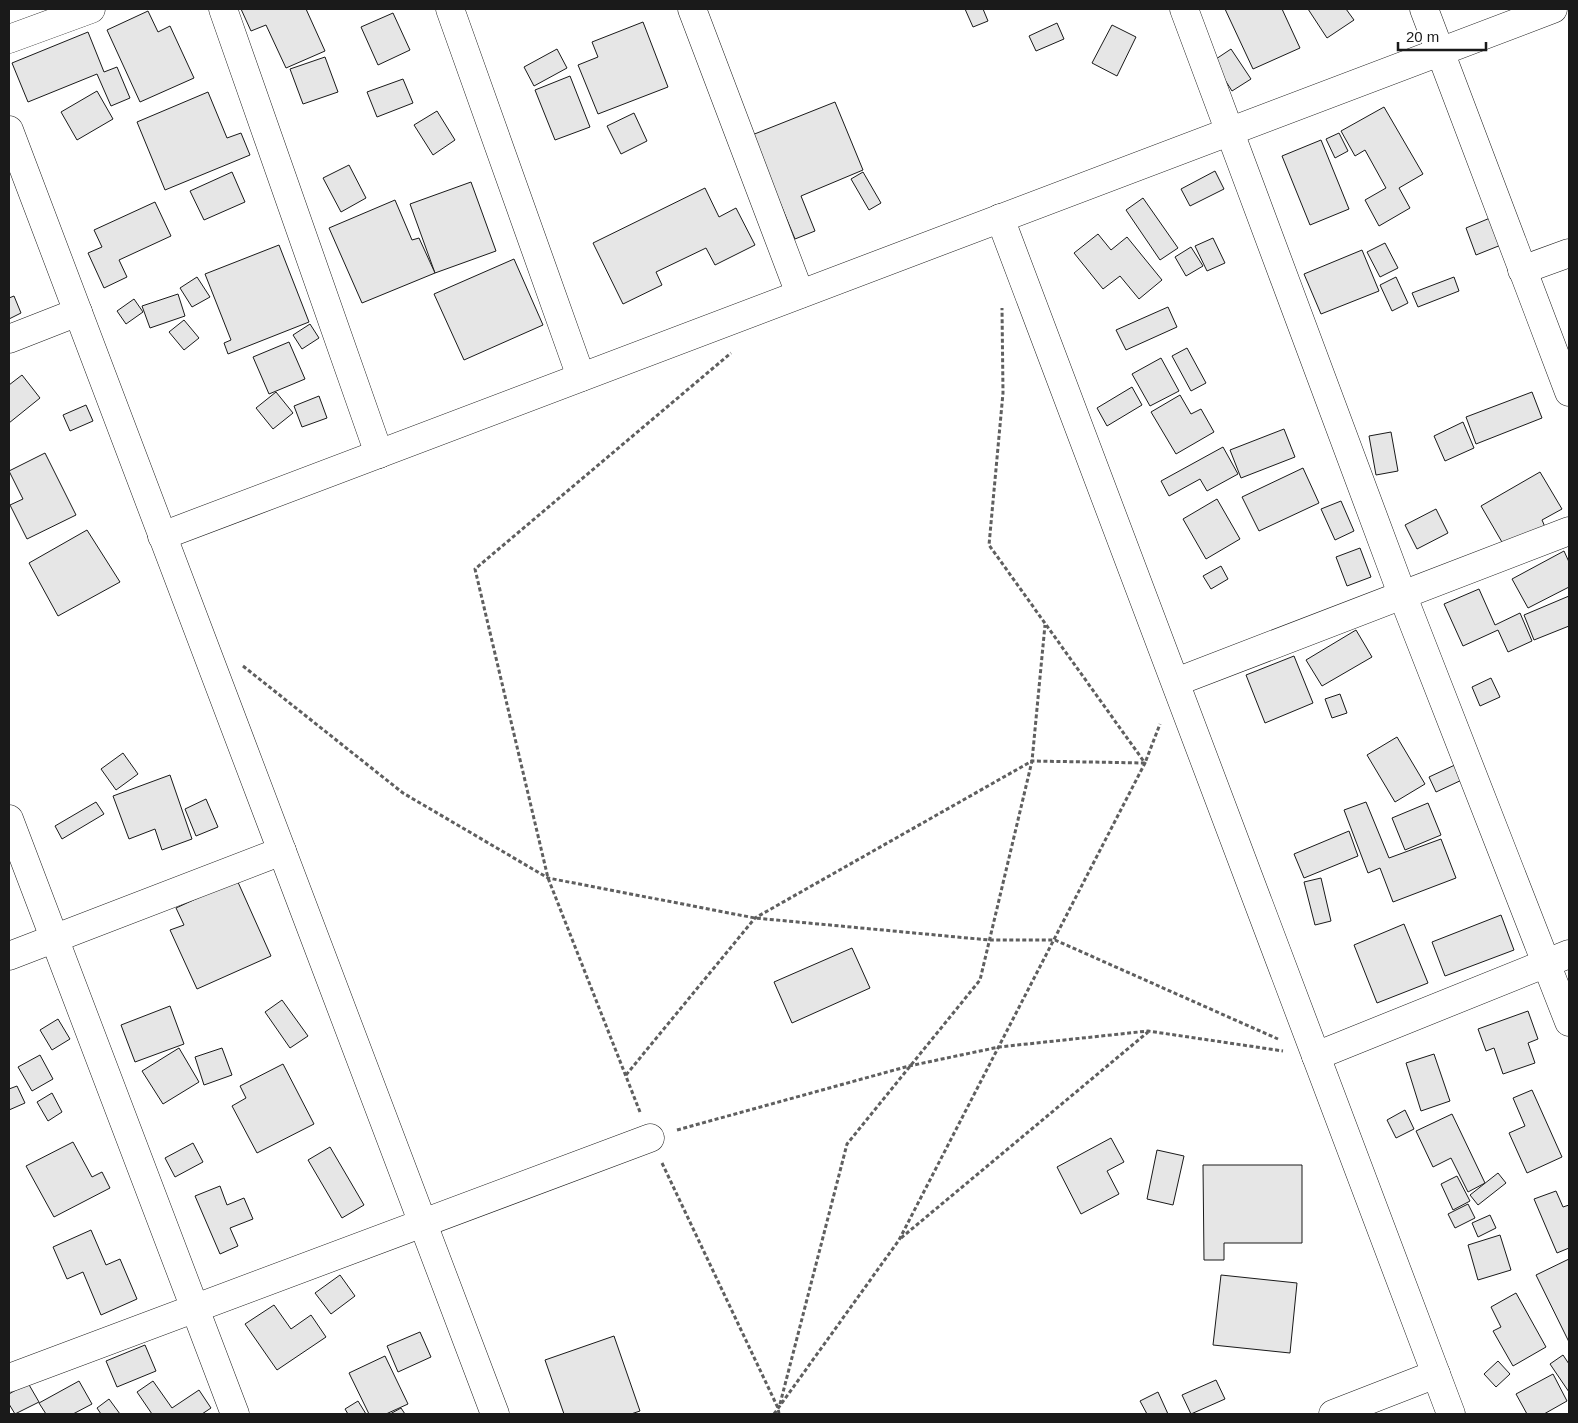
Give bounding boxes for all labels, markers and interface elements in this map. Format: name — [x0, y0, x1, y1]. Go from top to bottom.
scale bar — [1398, 20, 1486, 52]
text: 20 m — [1406, 28, 1439, 45]

